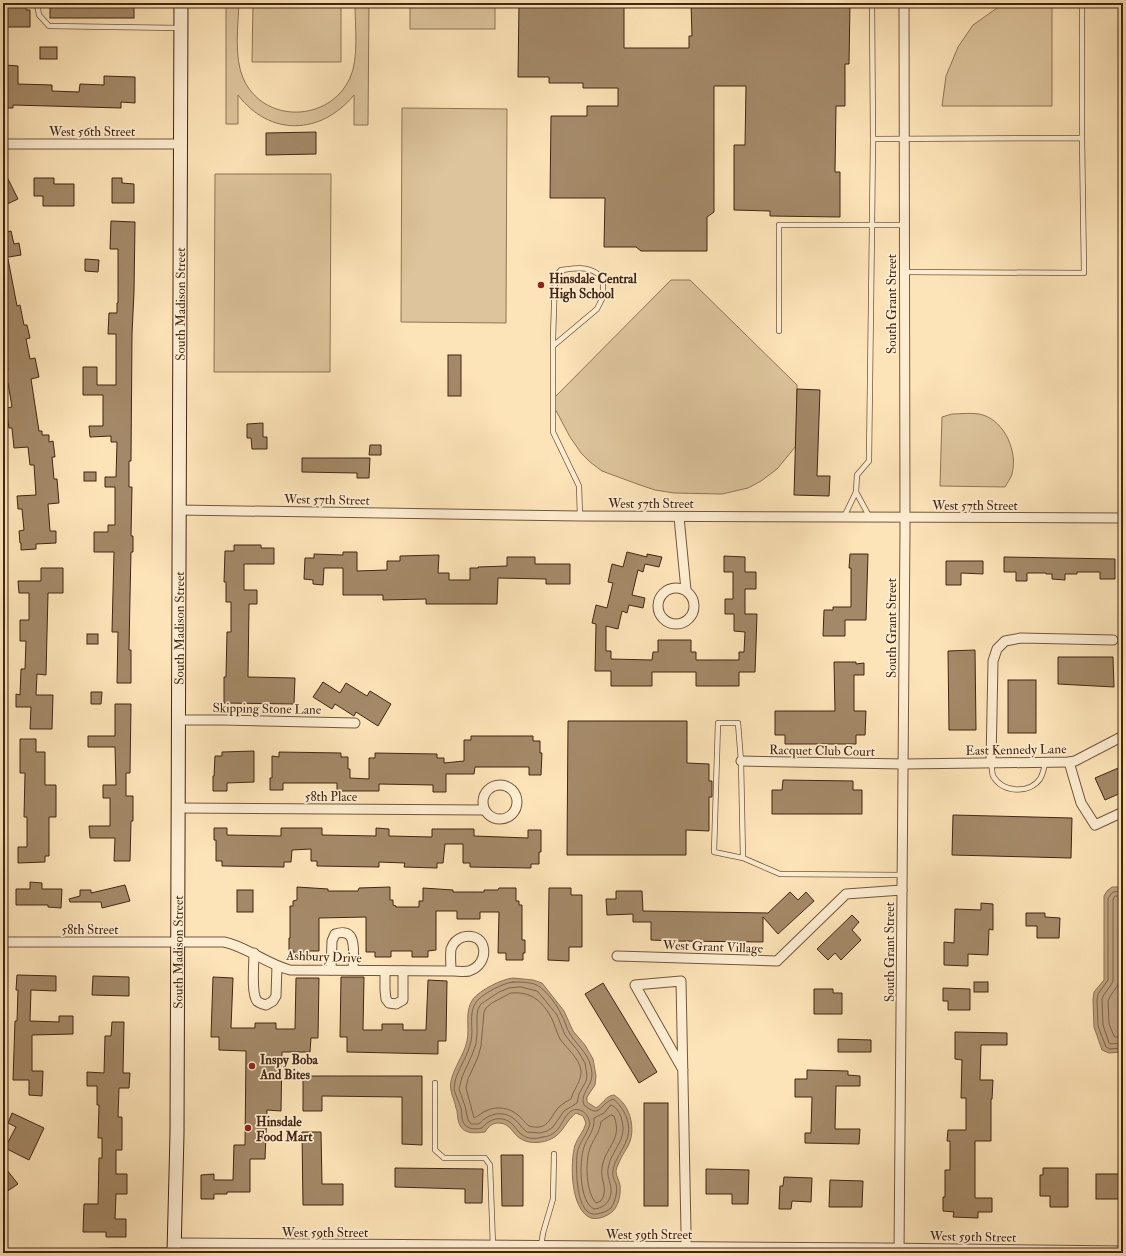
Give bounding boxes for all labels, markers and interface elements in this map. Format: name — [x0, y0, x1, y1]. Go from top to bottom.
street label: West 56th Street — [48, 124, 135, 140]
street label: South Madison Street — [173, 247, 189, 361]
street label: South Grant Street — [884, 254, 900, 354]
place label: Hinsdale Central High School — [549, 271, 637, 303]
marker: Hinsdale Central High School — [536, 280, 546, 290]
street label: West 57th Street — [283, 491, 370, 509]
street label: West 57th Street — [607, 496, 694, 512]
street label: West 57th Street — [931, 498, 1018, 514]
street label: South Madison Street — [172, 571, 188, 685]
street label: South Grant Street — [884, 578, 900, 678]
street label: Skipping Stone Lane — [212, 700, 322, 719]
street label: East Kennedy Lane — [965, 741, 1067, 760]
street label: Racquet Club Court — [769, 742, 875, 760]
street label: 58th Place — [305, 789, 358, 805]
street label: South Madison Street — [170, 895, 187, 1009]
street label: South Grant Street — [882, 902, 898, 1002]
street label: 58th Street — [62, 922, 118, 938]
street label: West Grant Village — [662, 937, 764, 957]
street label: Ashbury Drive — [285, 948, 363, 967]
place label: Inspy Boba And Bites — [259, 1052, 319, 1083]
marker: Inspy Boba And Bites — [247, 1061, 257, 1071]
place label: Hinsdale Food Mart — [256, 1114, 313, 1145]
marker: Hinsdale Food Mart — [243, 1123, 253, 1133]
street label: West 59th Street — [281, 1225, 368, 1241]
street label: West 59th Street — [605, 1227, 692, 1243]
street label: West 59th Street — [929, 1228, 1016, 1246]

